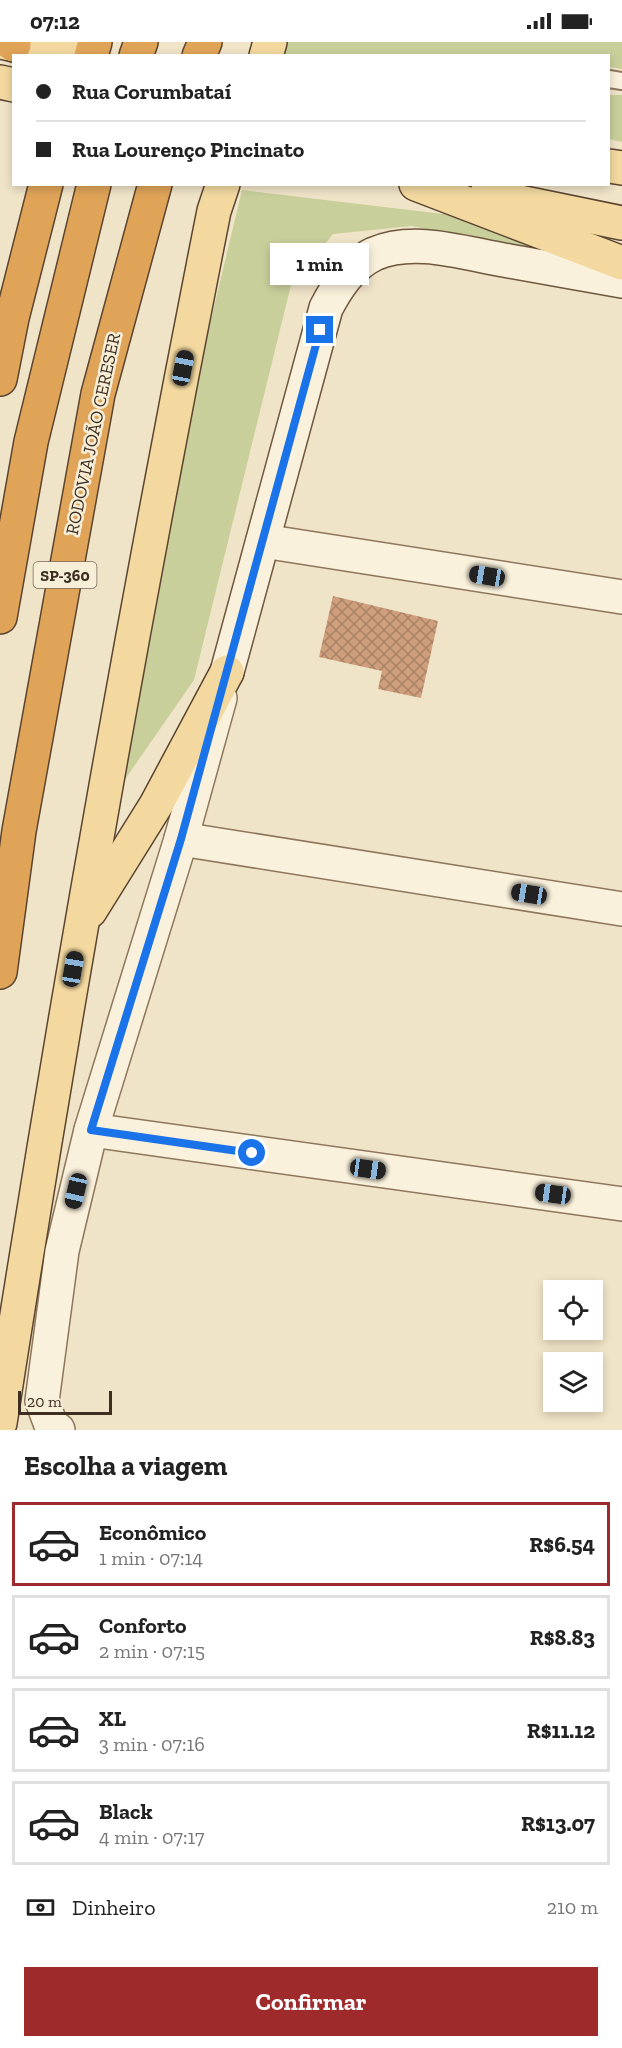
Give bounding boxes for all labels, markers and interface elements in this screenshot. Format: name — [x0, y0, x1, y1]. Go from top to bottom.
text: 07:12 — [30, 8, 80, 35]
text: Rua Corumbataí — [72, 78, 231, 105]
text: Rua Lourenço Pincinato — [72, 136, 304, 163]
callout: 1 min — [270, 243, 370, 285]
text: 1 min — [296, 252, 343, 276]
route end — [306, 316, 333, 343]
street label: RODOVIA JOÃO CERESER — [61, 331, 125, 537]
car — [171, 349, 195, 387]
road number: SP-360 — [34, 562, 97, 588]
car — [468, 564, 506, 588]
car — [510, 882, 548, 906]
car — [61, 950, 85, 988]
route start — [238, 1139, 265, 1166]
car — [349, 1158, 387, 1180]
car — [63, 1171, 89, 1211]
car — [534, 1183, 572, 1205]
map controls — [543, 1280, 603, 1412]
button: locate — [543, 1280, 603, 1340]
button: layers — [543, 1352, 603, 1412]
scale bar — [18, 1388, 112, 1416]
text: 20 m — [27, 1392, 62, 1411]
text: Escolha a viagem — [24, 1450, 227, 1482]
icon: car — [27, 1517, 81, 1571]
text: Econômico — [99, 1519, 206, 1546]
text: R$6.54 — [529, 1531, 595, 1558]
text: 1 min · 07:14 — [99, 1546, 203, 1570]
icon: car — [27, 1610, 81, 1664]
text: Conforto — [99, 1612, 187, 1639]
text: R$8.83 — [530, 1624, 595, 1651]
text: 2 min · 07:15 — [99, 1639, 205, 1663]
icon: car — [27, 1703, 81, 1757]
text: XL — [99, 1705, 126, 1732]
text: R$11.12 — [527, 1717, 595, 1744]
text: 3 min · 07:16 — [99, 1732, 205, 1756]
icon: car — [27, 1796, 81, 1850]
text: Black — [99, 1798, 153, 1825]
text: R$13.07 — [521, 1810, 595, 1837]
text: 4 min · 07:17 — [99, 1825, 204, 1849]
icon: cash — [24, 1891, 57, 1924]
text: Dinheiro — [72, 1894, 156, 1921]
text: 210 m — [547, 1895, 598, 1919]
button: Confirmar — [24, 1967, 598, 2036]

